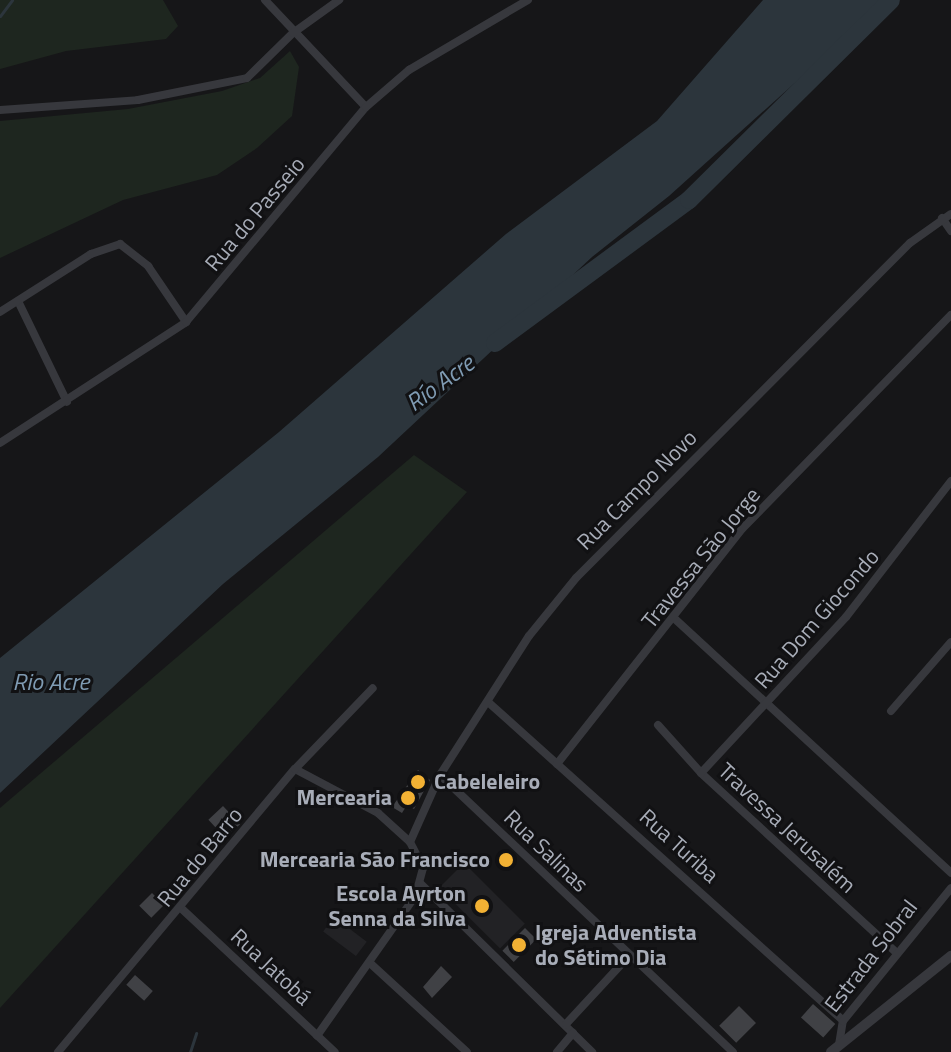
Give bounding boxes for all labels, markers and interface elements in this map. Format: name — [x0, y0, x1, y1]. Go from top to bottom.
street label: Rua do Passeio — [200, 151, 310, 277]
water label: Río Acre — [400, 349, 480, 417]
street label: Rua Campo Novo — [572, 425, 702, 555]
street label: Travessa São Jorge — [636, 482, 766, 634]
street label: Rua Dom Giocondo — [749, 544, 885, 694]
water label: Rio Acre — [13, 668, 89, 696]
street label: Travessa Jerusalém — [713, 757, 861, 899]
place label: Cabeleleiro — [434, 769, 540, 795]
marker: Cabeleleiro — [409, 773, 427, 791]
place label: Mercearia — [297, 785, 392, 811]
marker: Mercearia — [399, 789, 417, 807]
street label: Rua do Barro — [152, 802, 248, 912]
street label: Rua Salinas — [498, 804, 594, 898]
street label: Rua Turiba — [634, 804, 724, 888]
place label: Mercearia São Francisco — [260, 847, 490, 873]
marker: Mercearia São Francisco — [497, 851, 515, 869]
place label: Escola Ayrton Senna da Silva — [329, 880, 466, 932]
street label: Estrada Sobral — [819, 895, 923, 1017]
marker: Escola Ayrton Senna da Silva — [473, 897, 491, 915]
place label: Igreja Adventista do Sétimo Dia — [535, 919, 697, 970]
street label: Rua Jatobá — [225, 923, 317, 1011]
marker: Igreja Adventista do Sétimo Dia — [510, 936, 528, 954]

